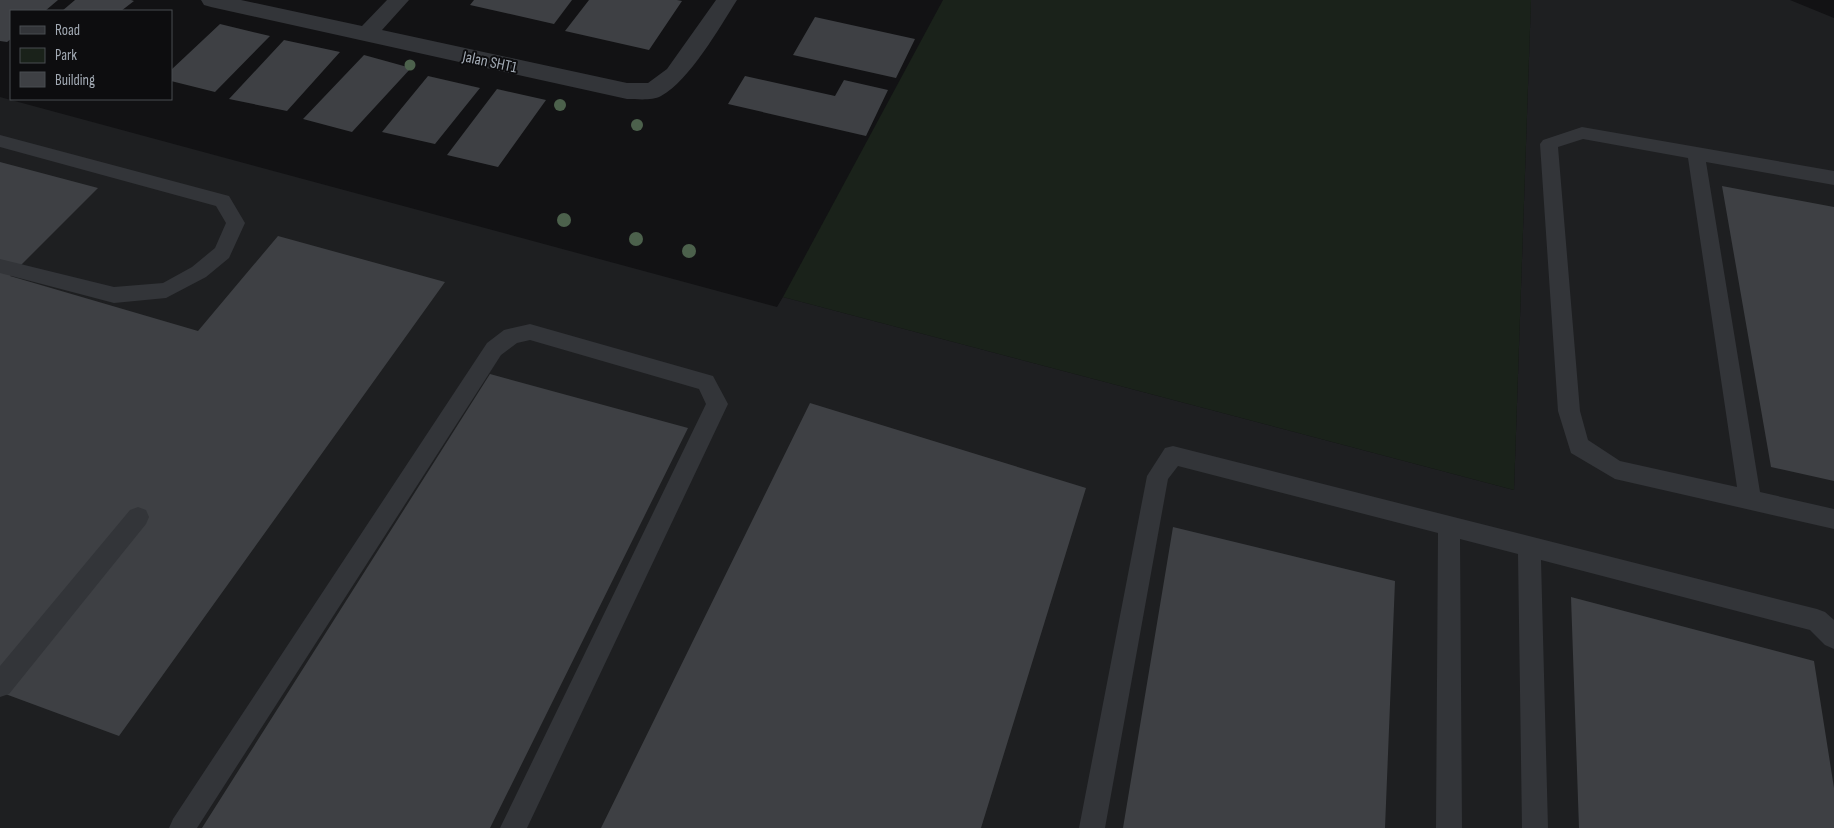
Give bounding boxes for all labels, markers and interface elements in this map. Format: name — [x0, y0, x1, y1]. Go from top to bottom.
legend — [10, 10, 172, 100]
text: Road — [55, 21, 80, 40]
text: Park — [55, 46, 77, 65]
street label: Jalan SHT1 — [460, 47, 519, 78]
text: Building — [55, 71, 95, 90]

